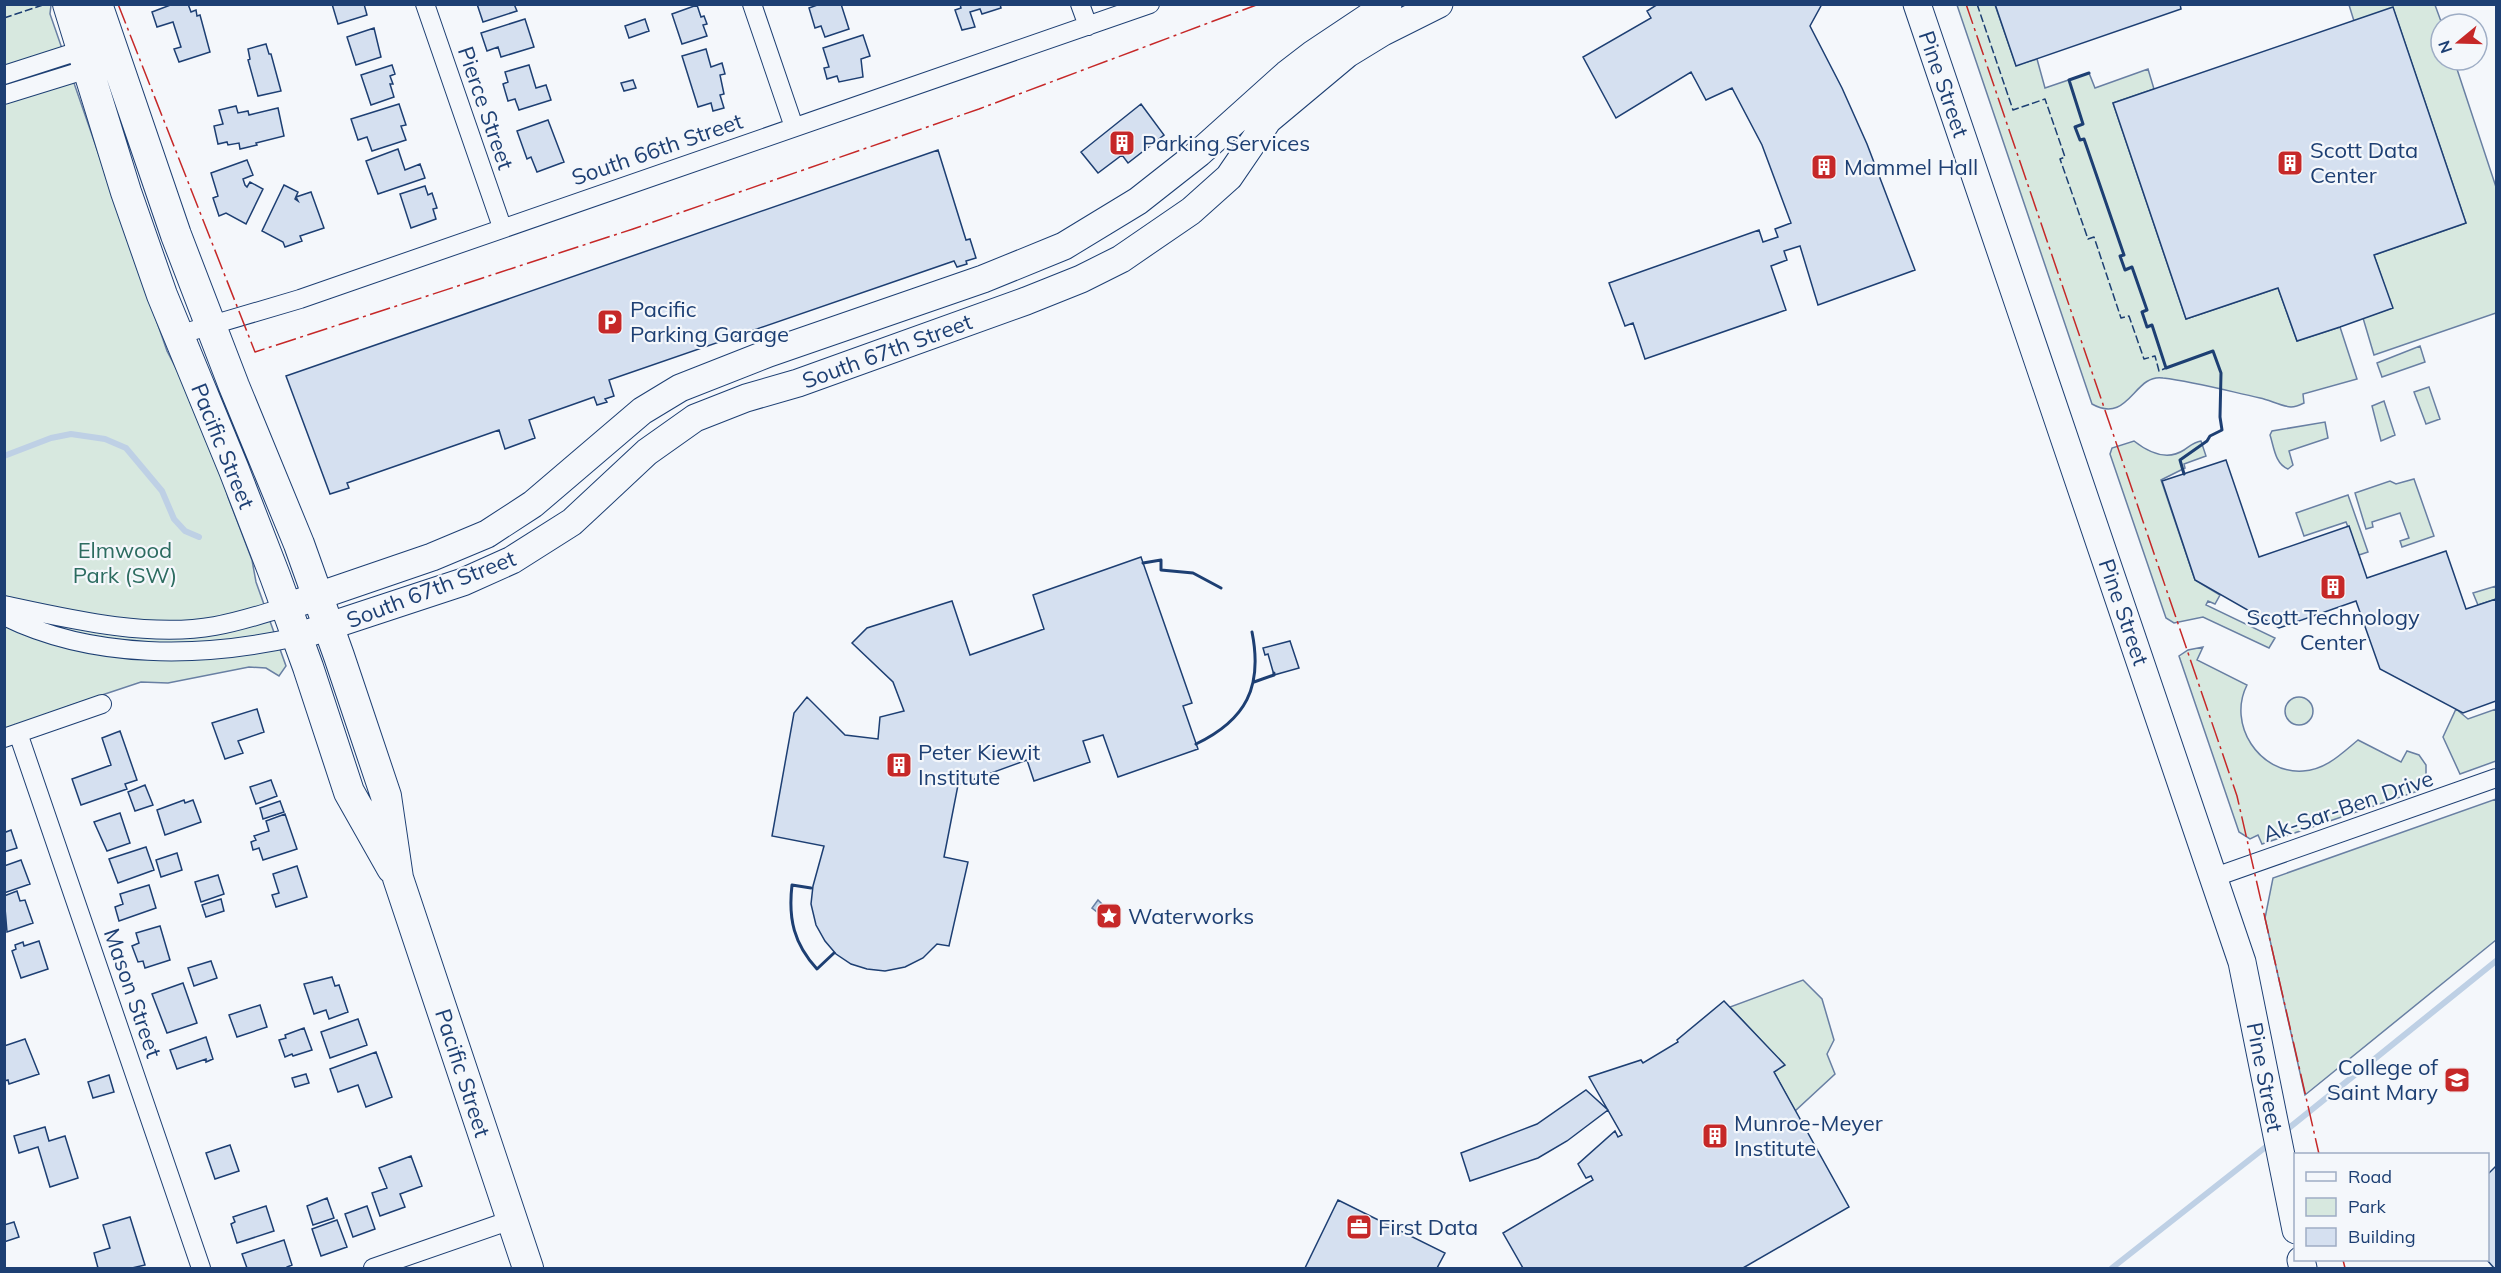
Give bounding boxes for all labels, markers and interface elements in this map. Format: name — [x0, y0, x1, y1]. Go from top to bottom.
north arrow — [2429, 12, 2489, 72]
street label: Pine Street — [1913, 27, 1975, 141]
text: N — [2433, 38, 2456, 56]
street label: Pierce Street — [452, 43, 520, 174]
street label: South 66th Street — [568, 107, 746, 191]
building icon: Parking Services — [1107, 128, 1137, 158]
place label: Parking Services — [1142, 129, 1310, 157]
place label: Scott Data Center — [2310, 136, 2418, 189]
building icon: Scott Data Center — [2275, 148, 2305, 178]
building icon: Mammel Hall — [1809, 152, 1839, 182]
place label: Mammel Hall — [1844, 153, 1978, 181]
place label: Pacific Parking Garage — [630, 295, 789, 348]
parking icon: Pacific Parking Garage — [595, 307, 625, 337]
street label: South 67th Street — [798, 307, 976, 395]
street label: Pacific Street — [185, 379, 261, 513]
park label: Elmwood Park (SW) — [73, 536, 177, 589]
street label: South 67th Street — [342, 544, 520, 634]
street label: Pine Street — [2093, 555, 2155, 669]
building icon: Scott Technology Center — [2318, 572, 2348, 602]
place label: Scott Technology Center — [2246, 603, 2420, 656]
place label: Peter Kiewit Institute — [918, 738, 1040, 791]
building icon: Peter Kiewit Institute — [884, 750, 914, 780]
street label: Ak-Sar-Ben Drive — [2259, 764, 2437, 848]
place icon: Waterworks — [1094, 901, 1124, 931]
place label: Waterworks — [1128, 902, 1254, 930]
street label: Mason Street — [98, 925, 168, 1062]
street label: Pacific Street — [429, 1005, 497, 1141]
street label: Pine Street — [2241, 1020, 2289, 1134]
place label: College of Saint Mary — [2327, 1053, 2439, 1106]
school or university icon: College of Saint Mary — [2442, 1065, 2472, 1095]
place label: Munroe-Meyer Institute — [1734, 1109, 1883, 1162]
building icon: Munroe-Meyer Institute — [1700, 1121, 1730, 1151]
legend — [2294, 1153, 2489, 1261]
text: Road — [2348, 1165, 2392, 1188]
text: Park — [2348, 1195, 2387, 1218]
office icon: First Data — [1344, 1212, 1374, 1242]
place label: First Data — [1378, 1213, 1478, 1241]
text: Building — [2348, 1225, 2416, 1248]

